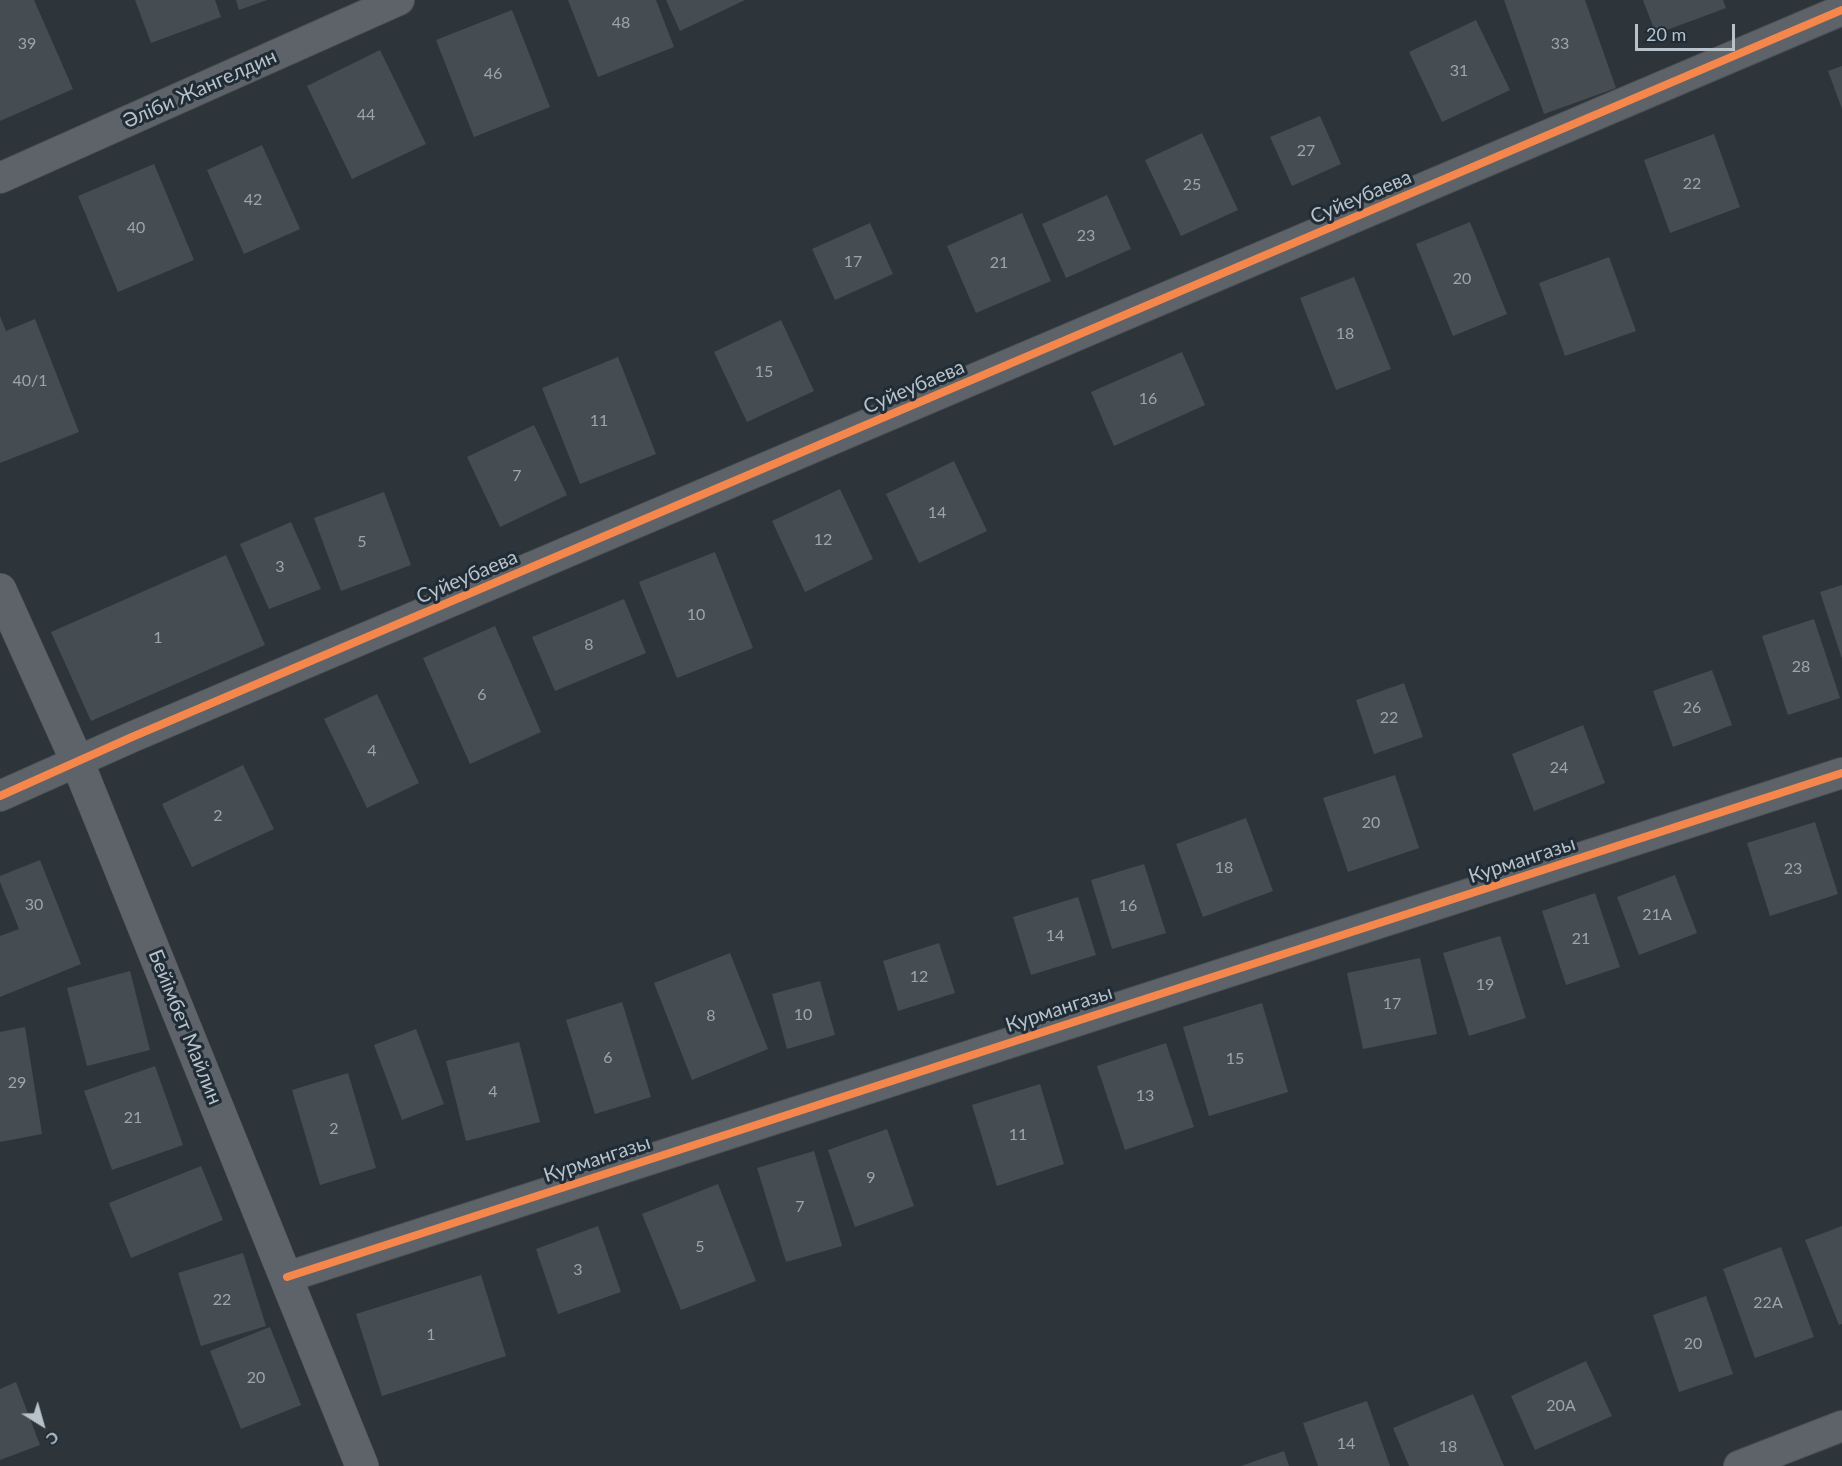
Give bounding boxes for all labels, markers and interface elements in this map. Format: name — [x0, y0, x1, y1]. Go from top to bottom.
scale bar — [1638, 12, 1738, 50]
house number: 48 — [612, 13, 630, 33]
text: 20 m — [1646, 23, 1686, 45]
house number: 39 — [18, 34, 36, 54]
house number: 33 — [1551, 34, 1569, 54]
street label: Әліби Жангелдин — [120, 44, 280, 134]
house number: 31 — [1450, 61, 1468, 81]
house number: 46 — [484, 64, 502, 84]
house number: 44 — [357, 105, 375, 125]
house number: 27 — [1297, 141, 1315, 161]
street label: Суйеубаева — [1307, 165, 1415, 229]
house number: 22 — [1683, 174, 1701, 194]
house number: 25 — [1183, 175, 1201, 195]
house number: 42 — [244, 190, 262, 210]
house number: 40 — [127, 218, 145, 238]
house number: 23 — [1077, 226, 1095, 246]
house number: 17 — [844, 252, 862, 272]
house number: 21 — [990, 253, 1008, 273]
house number: 20 — [1453, 269, 1471, 289]
house number: 18 — [1336, 324, 1354, 344]
street label: Суйеубаева — [860, 355, 968, 419]
house number: 15 — [755, 362, 773, 382]
house number: 40/1 — [12, 371, 48, 391]
house number: 16 — [1139, 389, 1157, 409]
house number: 11 — [590, 411, 608, 431]
house number: 7 — [512, 466, 522, 486]
house number: 14 — [928, 503, 946, 523]
house number: 12 — [814, 530, 832, 550]
house number: 5 — [357, 532, 367, 552]
street label: Суйеубаева — [413, 545, 521, 609]
house number: 3 — [275, 557, 285, 577]
house number: 10 — [687, 605, 705, 625]
house number: 1 — [153, 628, 163, 648]
house number: 8 — [584, 635, 594, 655]
house number: 28 — [1792, 657, 1810, 677]
house number: 6 — [477, 685, 487, 705]
house number: 26 — [1683, 698, 1701, 718]
house number: 22 — [1380, 708, 1398, 728]
house number: 4 — [367, 741, 377, 761]
house number: 24 — [1550, 758, 1568, 778]
house number: 2 — [213, 806, 223, 826]
house number: 20 — [1362, 813, 1380, 833]
street label: Курмангазы — [1466, 831, 1578, 889]
house number: 18 — [1215, 858, 1233, 878]
house number: 23 — [1784, 859, 1802, 879]
house number: 30 — [25, 895, 43, 915]
house number: 16 — [1119, 896, 1137, 916]
house number: 21А — [1642, 905, 1672, 925]
house number: 14 — [1046, 926, 1064, 946]
house number: 21 — [1572, 929, 1590, 949]
street label: Бейімбет Майлин — [143, 946, 227, 1108]
house number: 12 — [910, 967, 928, 987]
house number: 19 — [1476, 975, 1494, 995]
street label: Курмангазы — [1003, 980, 1115, 1038]
house number: 17 — [1383, 994, 1401, 1014]
house number: 10 — [794, 1005, 812, 1025]
house number: 8 — [706, 1006, 716, 1026]
house number: 6 — [603, 1048, 613, 1068]
house number: 15 — [1226, 1049, 1244, 1069]
house number: 29 — [8, 1073, 26, 1093]
house number: 4 — [488, 1082, 498, 1102]
house number: 13 — [1136, 1086, 1154, 1106]
house number: 21 — [124, 1108, 142, 1128]
house number: 2 — [329, 1119, 339, 1139]
house number: 11 — [1009, 1125, 1027, 1145]
street label: Курмангазы — [541, 1130, 653, 1188]
house number: 9 — [866, 1168, 876, 1188]
house number: 7 — [795, 1197, 805, 1217]
house number: 5 — [695, 1237, 705, 1257]
house number: 3 — [573, 1260, 583, 1280]
house number: 22 — [213, 1290, 231, 1310]
house number: 22А — [1753, 1293, 1783, 1313]
house number: 1 — [426, 1325, 436, 1345]
house number: 20 — [1684, 1334, 1702, 1354]
house number: 20 — [247, 1368, 265, 1388]
north arrow — [12, 1394, 72, 1454]
house number: 20А — [1546, 1396, 1576, 1416]
text: С — [43, 1428, 63, 1450]
house number: 14 — [1337, 1434, 1355, 1454]
house number: 18 — [1439, 1437, 1457, 1457]

